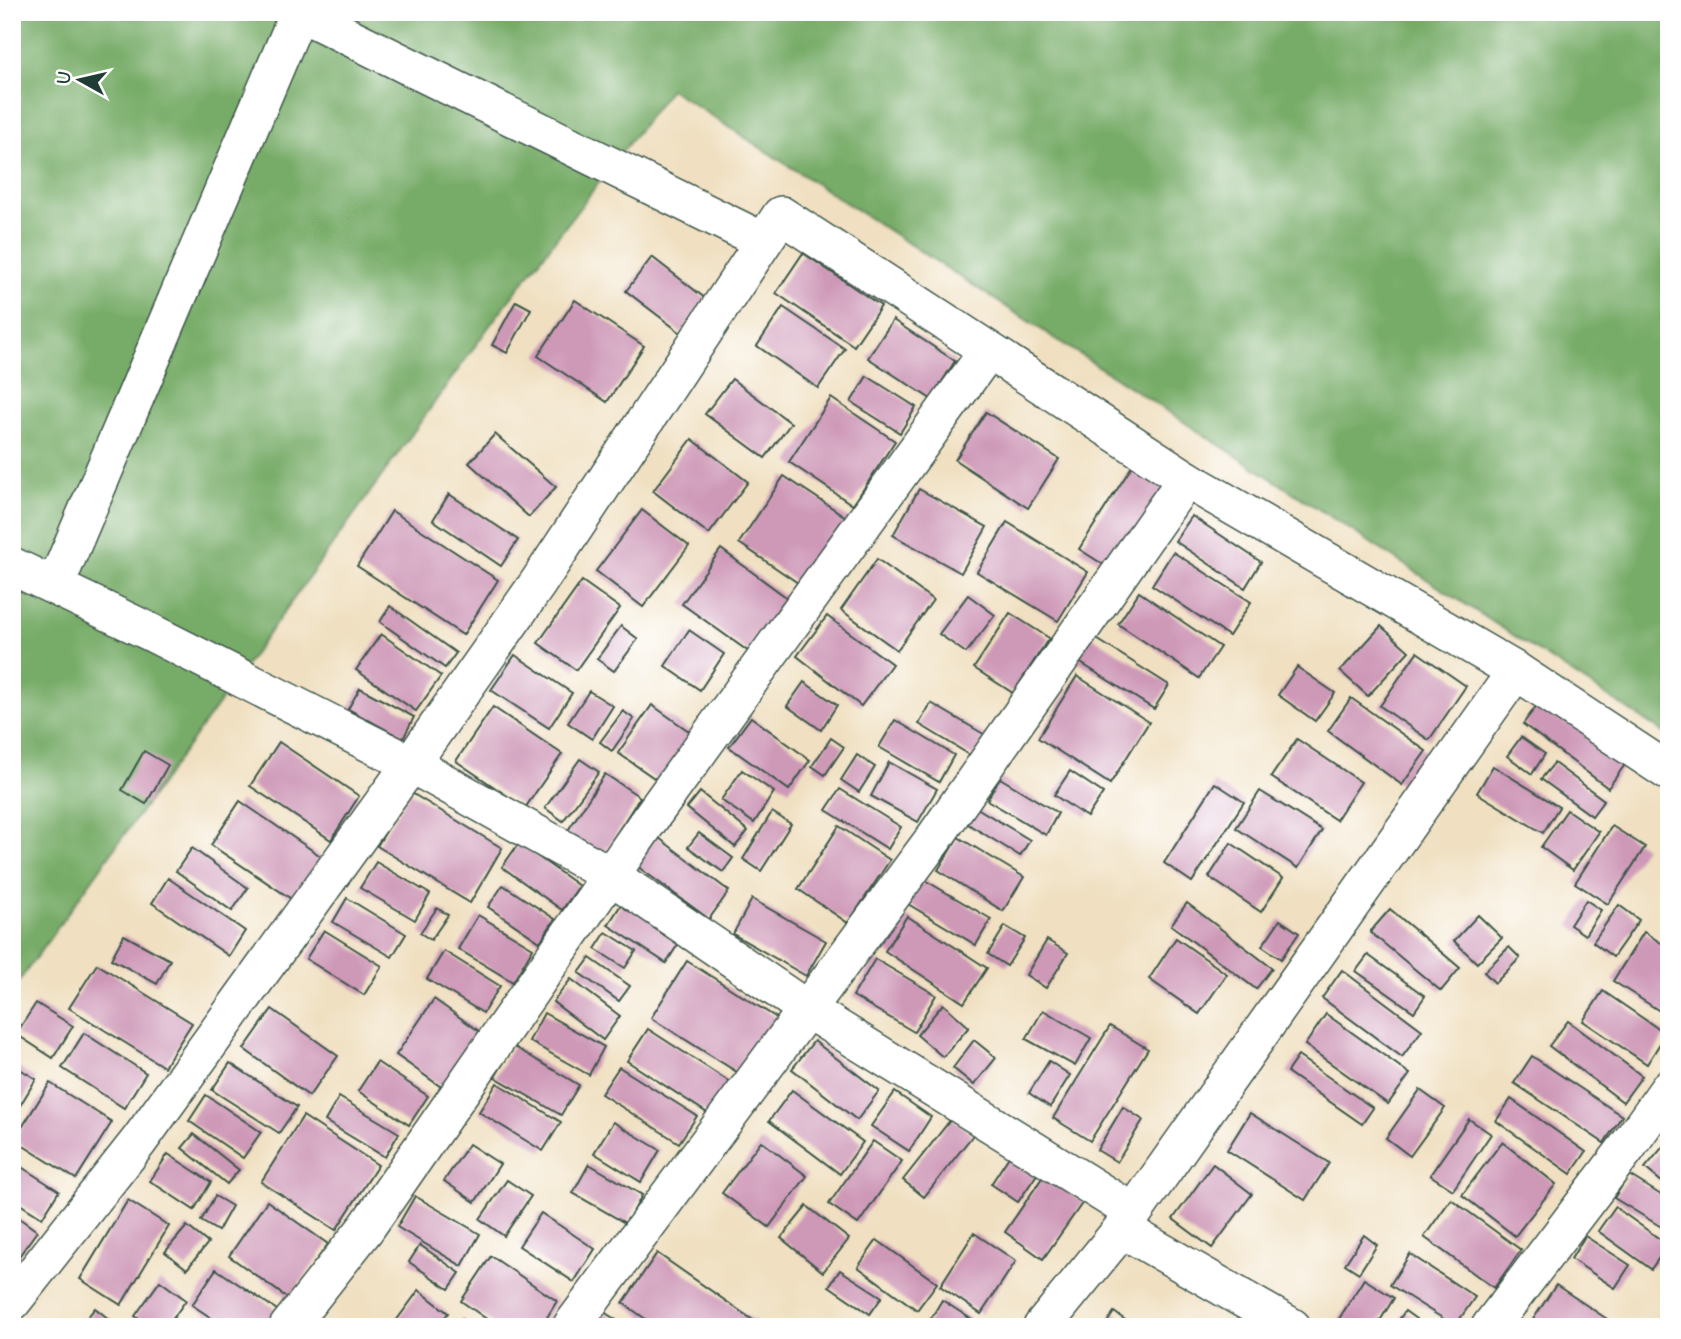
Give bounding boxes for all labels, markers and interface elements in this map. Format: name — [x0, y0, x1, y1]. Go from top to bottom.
north arrow — [46, 46, 116, 116]
text: U — [52, 70, 76, 86]

